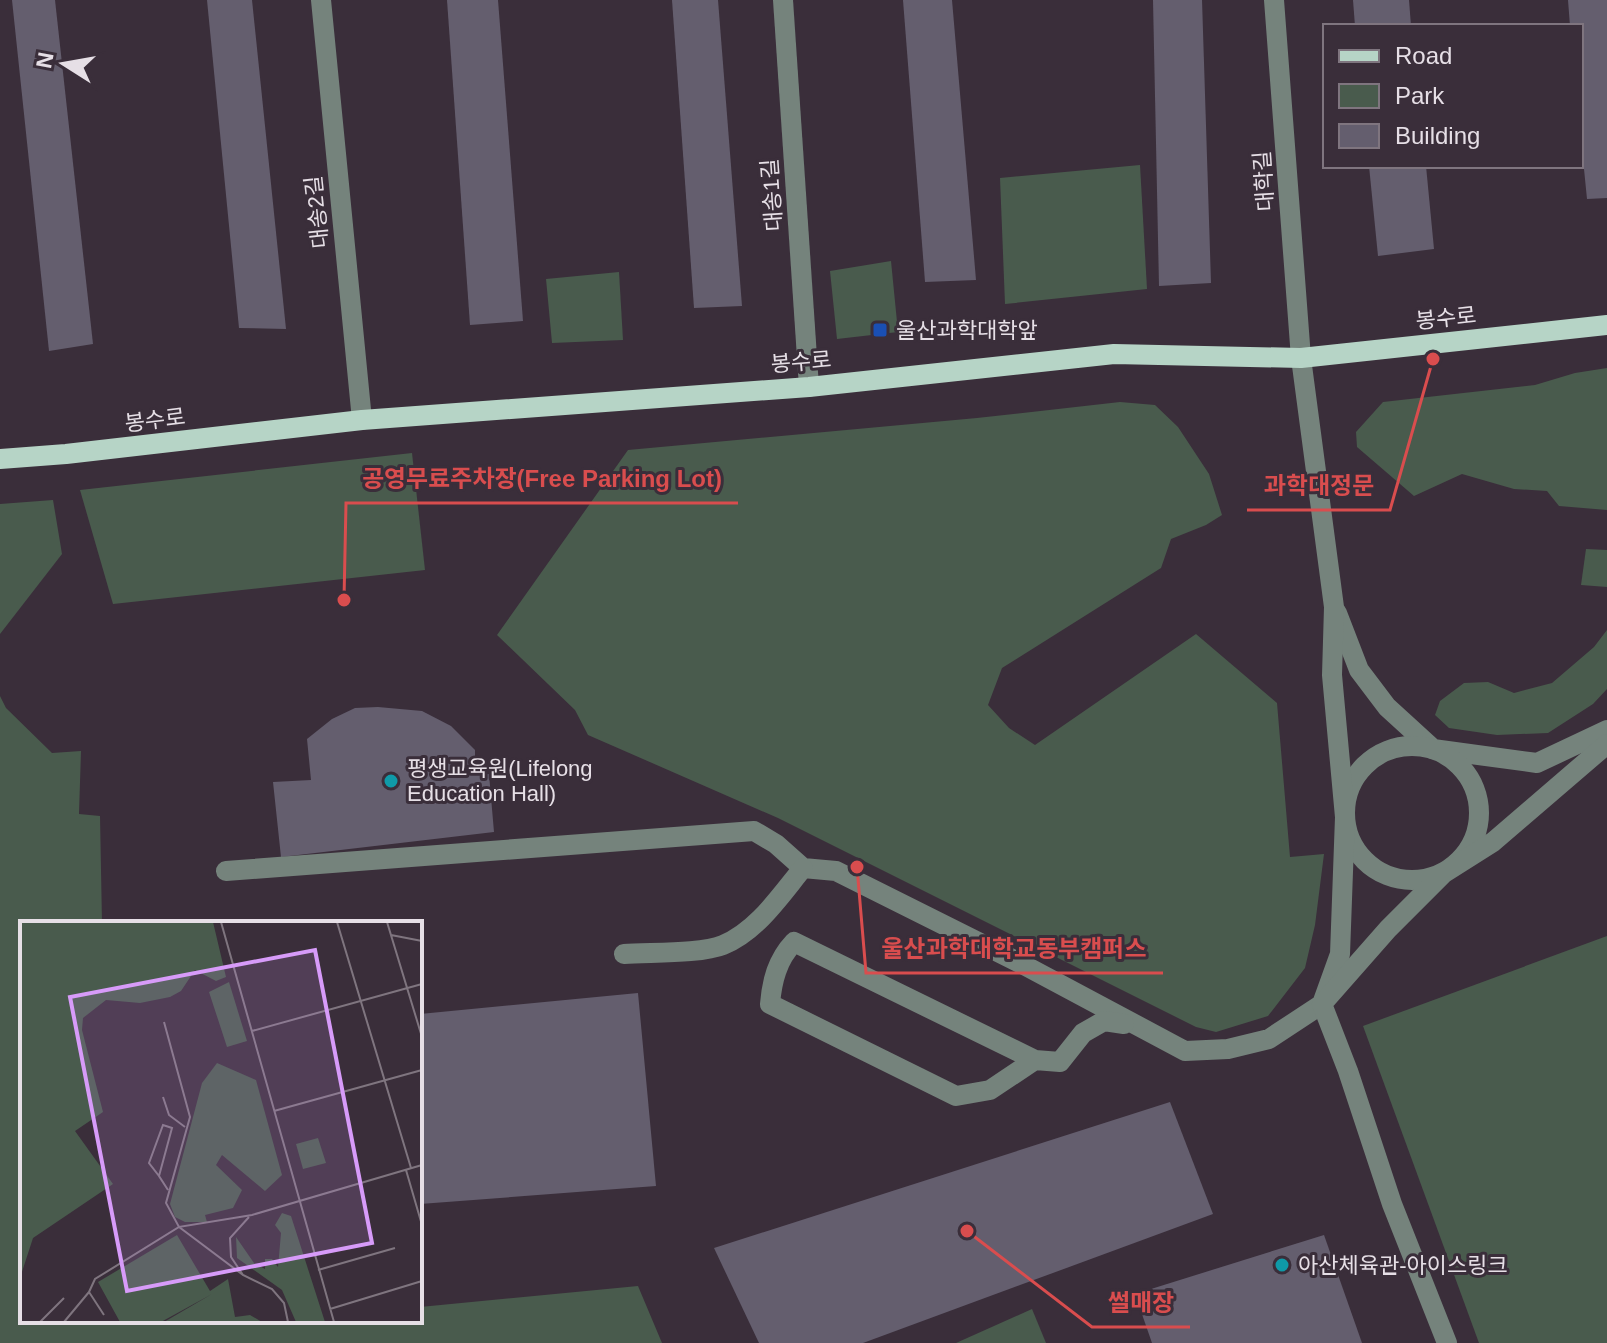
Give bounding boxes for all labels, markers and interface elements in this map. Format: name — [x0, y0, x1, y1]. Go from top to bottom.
north arrow — [24, 24, 104, 104]
legend — [1323, 24, 1583, 168]
text: Road — [1395, 42, 1452, 69]
text: N — [31, 50, 59, 70]
text: Park — [1395, 82, 1445, 109]
text: Building — [1395, 122, 1480, 149]
street label: 대학길 — [1249, 150, 1279, 212]
street label: 대송1길 — [757, 158, 787, 232]
street label: 대송2길 — [301, 174, 333, 250]
street label: 봉수로 — [1414, 302, 1478, 334]
place label: 울산과학대학앞 — [896, 318, 1038, 343]
marker: 울산과학대학앞 — [871, 321, 889, 339]
street label: 봉수로 — [770, 347, 832, 377]
street label: 봉수로 — [123, 404, 187, 436]
callout: 공영무료주차장(Free Parking Lot) — [346, 455, 738, 503]
callout: 과학대정문 — [1247, 462, 1390, 510]
text: 공영무료주차장(Free Parking Lot) — [362, 465, 722, 492]
text: 과학대정문 — [1264, 472, 1374, 499]
place label: 평생교육원(Lifelong Education Hall) — [407, 756, 593, 806]
marker: 평생교육원(Lifelong Education Hall) — [382, 772, 400, 790]
inset map — [20, 921, 422, 1323]
callout: 울산과학대학교동부캠퍼스 — [866, 925, 1163, 973]
text: 울산과학대학교동부캠퍼스 — [882, 935, 1146, 962]
place label: 아산체육관-아이스링크 — [1298, 1253, 1508, 1278]
marker: 아산체육관-아이스링크 — [1273, 1256, 1291, 1274]
callout: 썰매장 — [1092, 1279, 1190, 1327]
text: 썰매장 — [1108, 1289, 1174, 1316]

